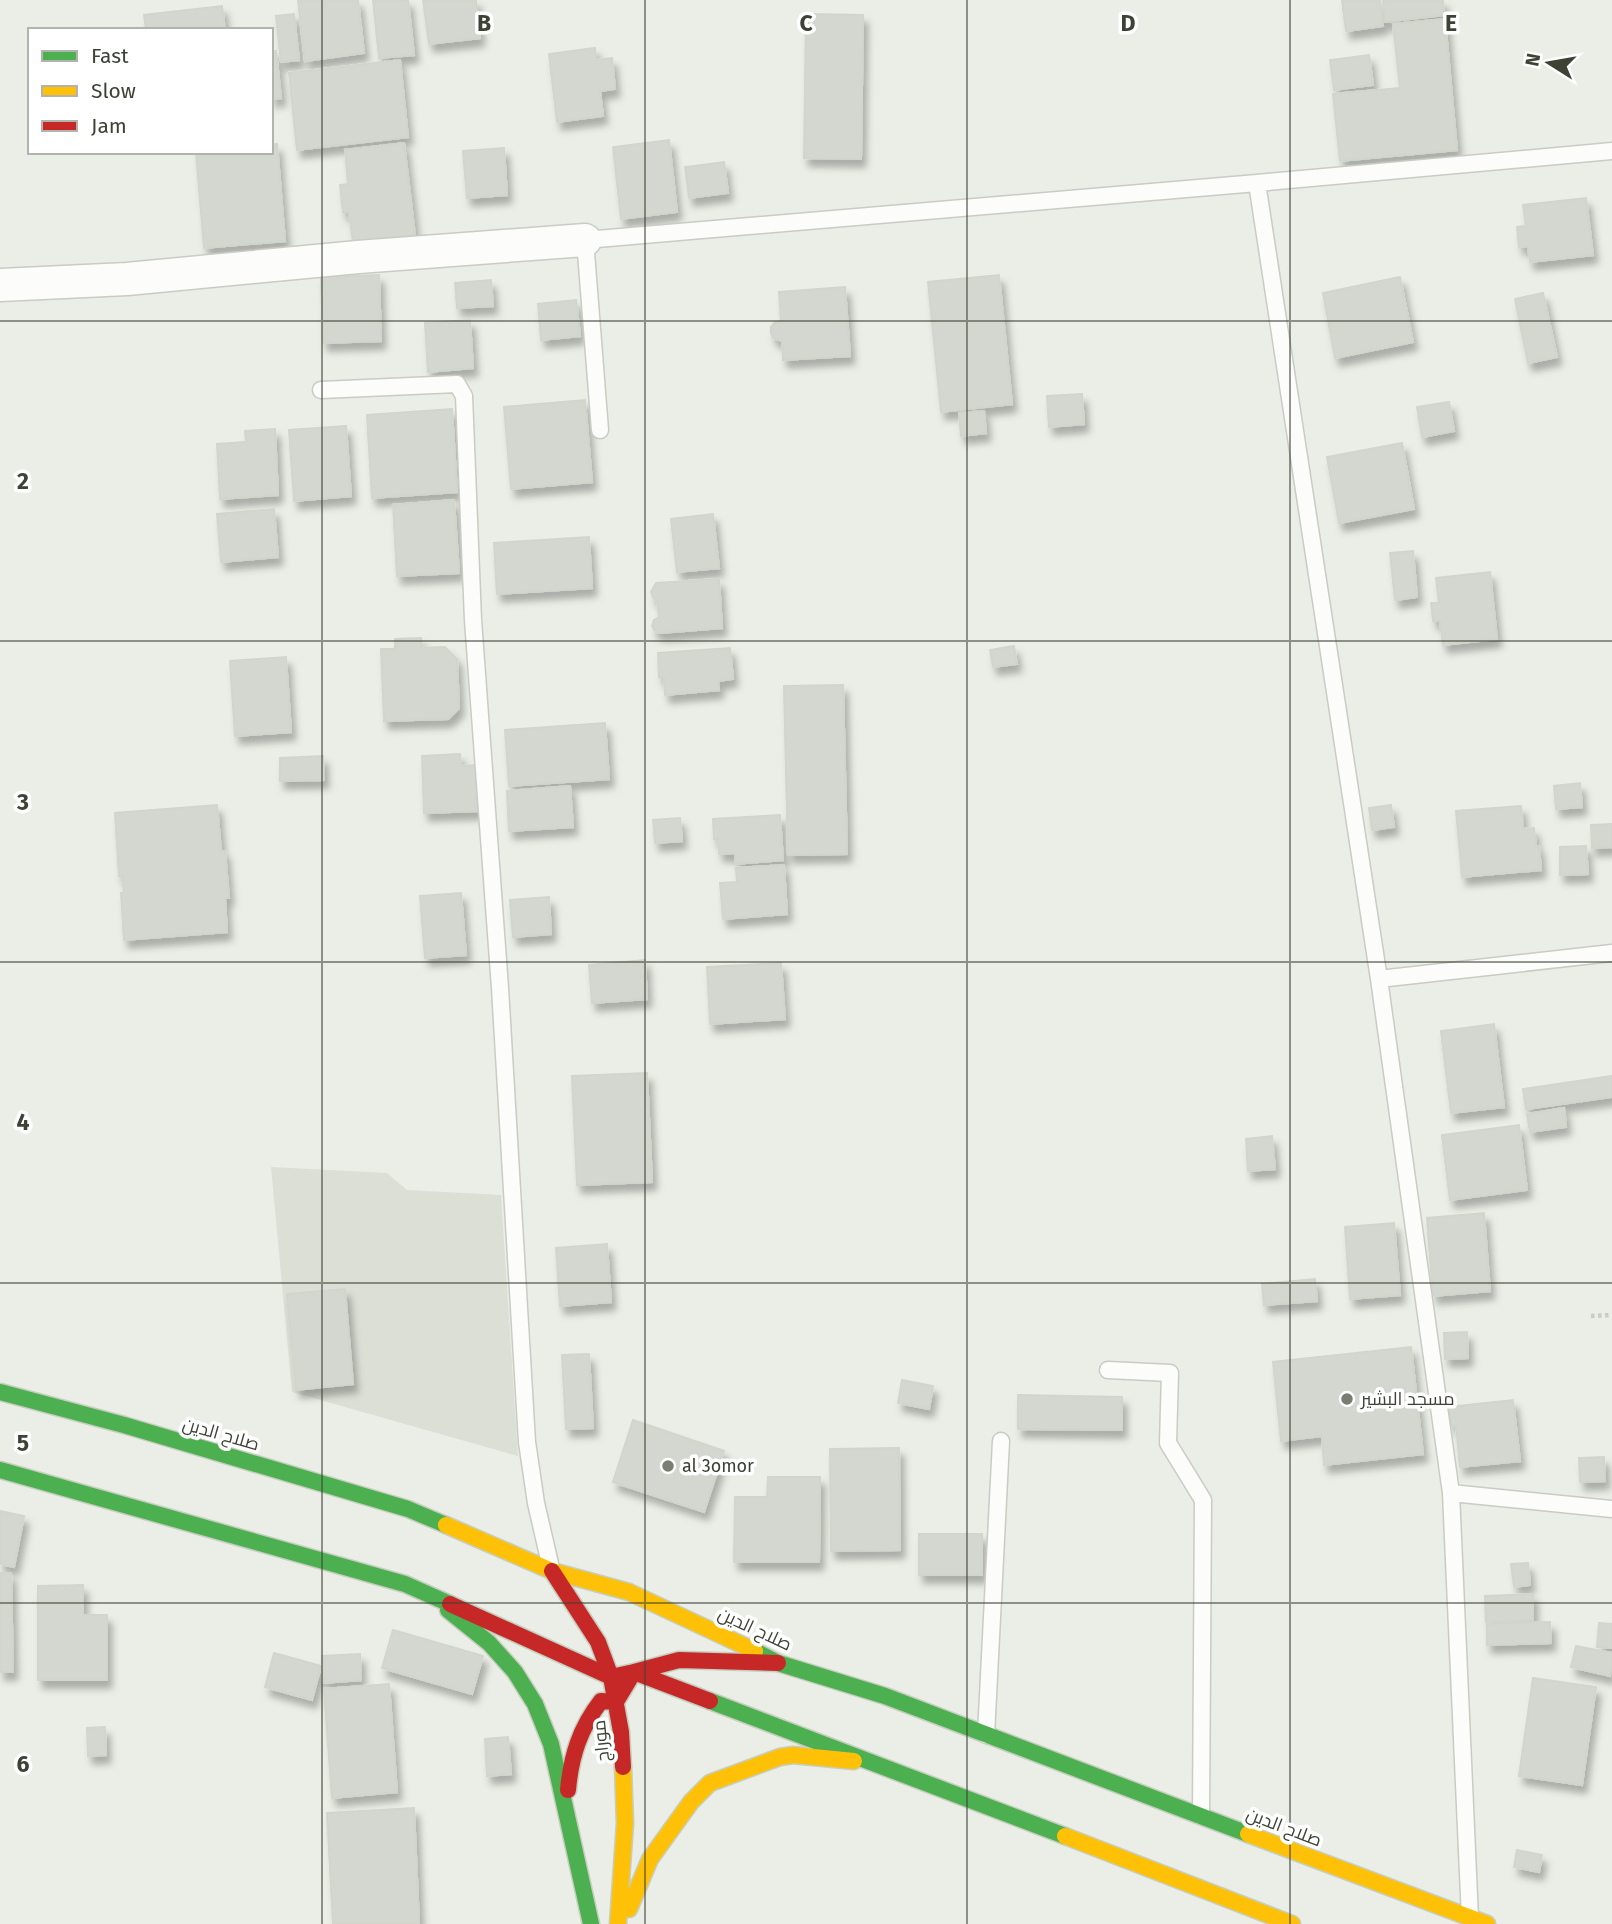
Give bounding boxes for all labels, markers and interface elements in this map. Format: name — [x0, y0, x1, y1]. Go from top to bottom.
text: B — [477, 9, 491, 37]
text: C — [799, 9, 813, 37]
text: D — [1121, 9, 1136, 37]
text: E — [1445, 9, 1457, 37]
legend — [28, 28, 273, 154]
north arrow — [1514, 28, 1584, 98]
text: Fast — [91, 43, 129, 69]
text: N — [1520, 51, 1545, 68]
text: Slow — [91, 78, 136, 104]
text: Jam — [91, 113, 127, 139]
text: 2 — [17, 467, 29, 495]
text: 3 — [16, 788, 29, 816]
text: 4 — [17, 1108, 30, 1136]
place label: مسجد البشير — [1360, 1388, 1455, 1410]
marker: مسجد البشير — [1339, 1391, 1355, 1407]
street label: صلاح الدين — [180, 1413, 262, 1456]
text: 5 — [17, 1429, 29, 1457]
place label: al 3omor — [682, 1455, 754, 1477]
marker: al 3omor — [660, 1458, 676, 1474]
street label: صلاح الدين — [714, 1602, 795, 1657]
street label: موراج — [588, 1719, 615, 1763]
text: 6 — [17, 1750, 30, 1778]
street label: صلاح الدين — [1243, 1803, 1325, 1852]

